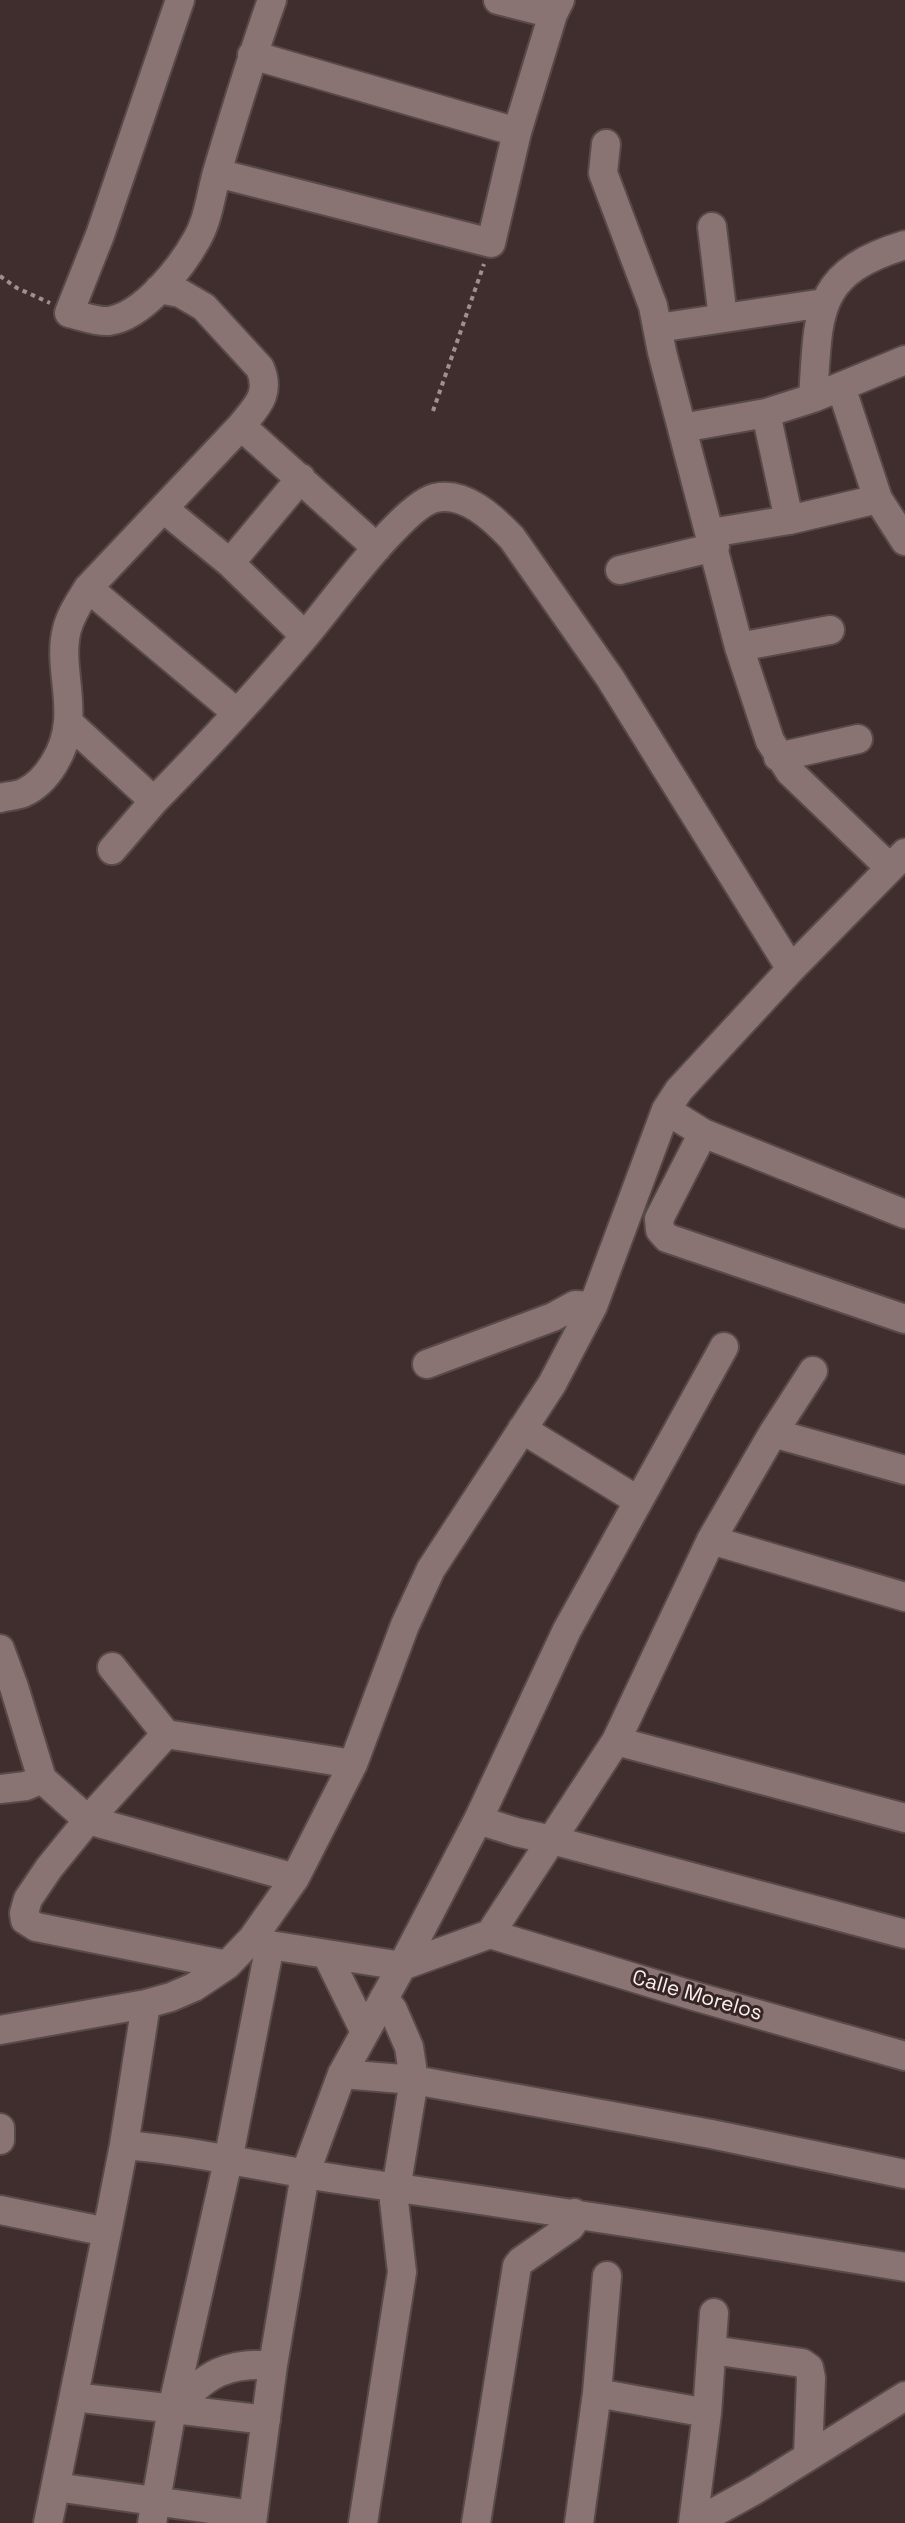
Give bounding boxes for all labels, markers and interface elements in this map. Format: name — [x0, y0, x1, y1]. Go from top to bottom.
street label: Calle Morelos — [629, 1965, 765, 2027]

